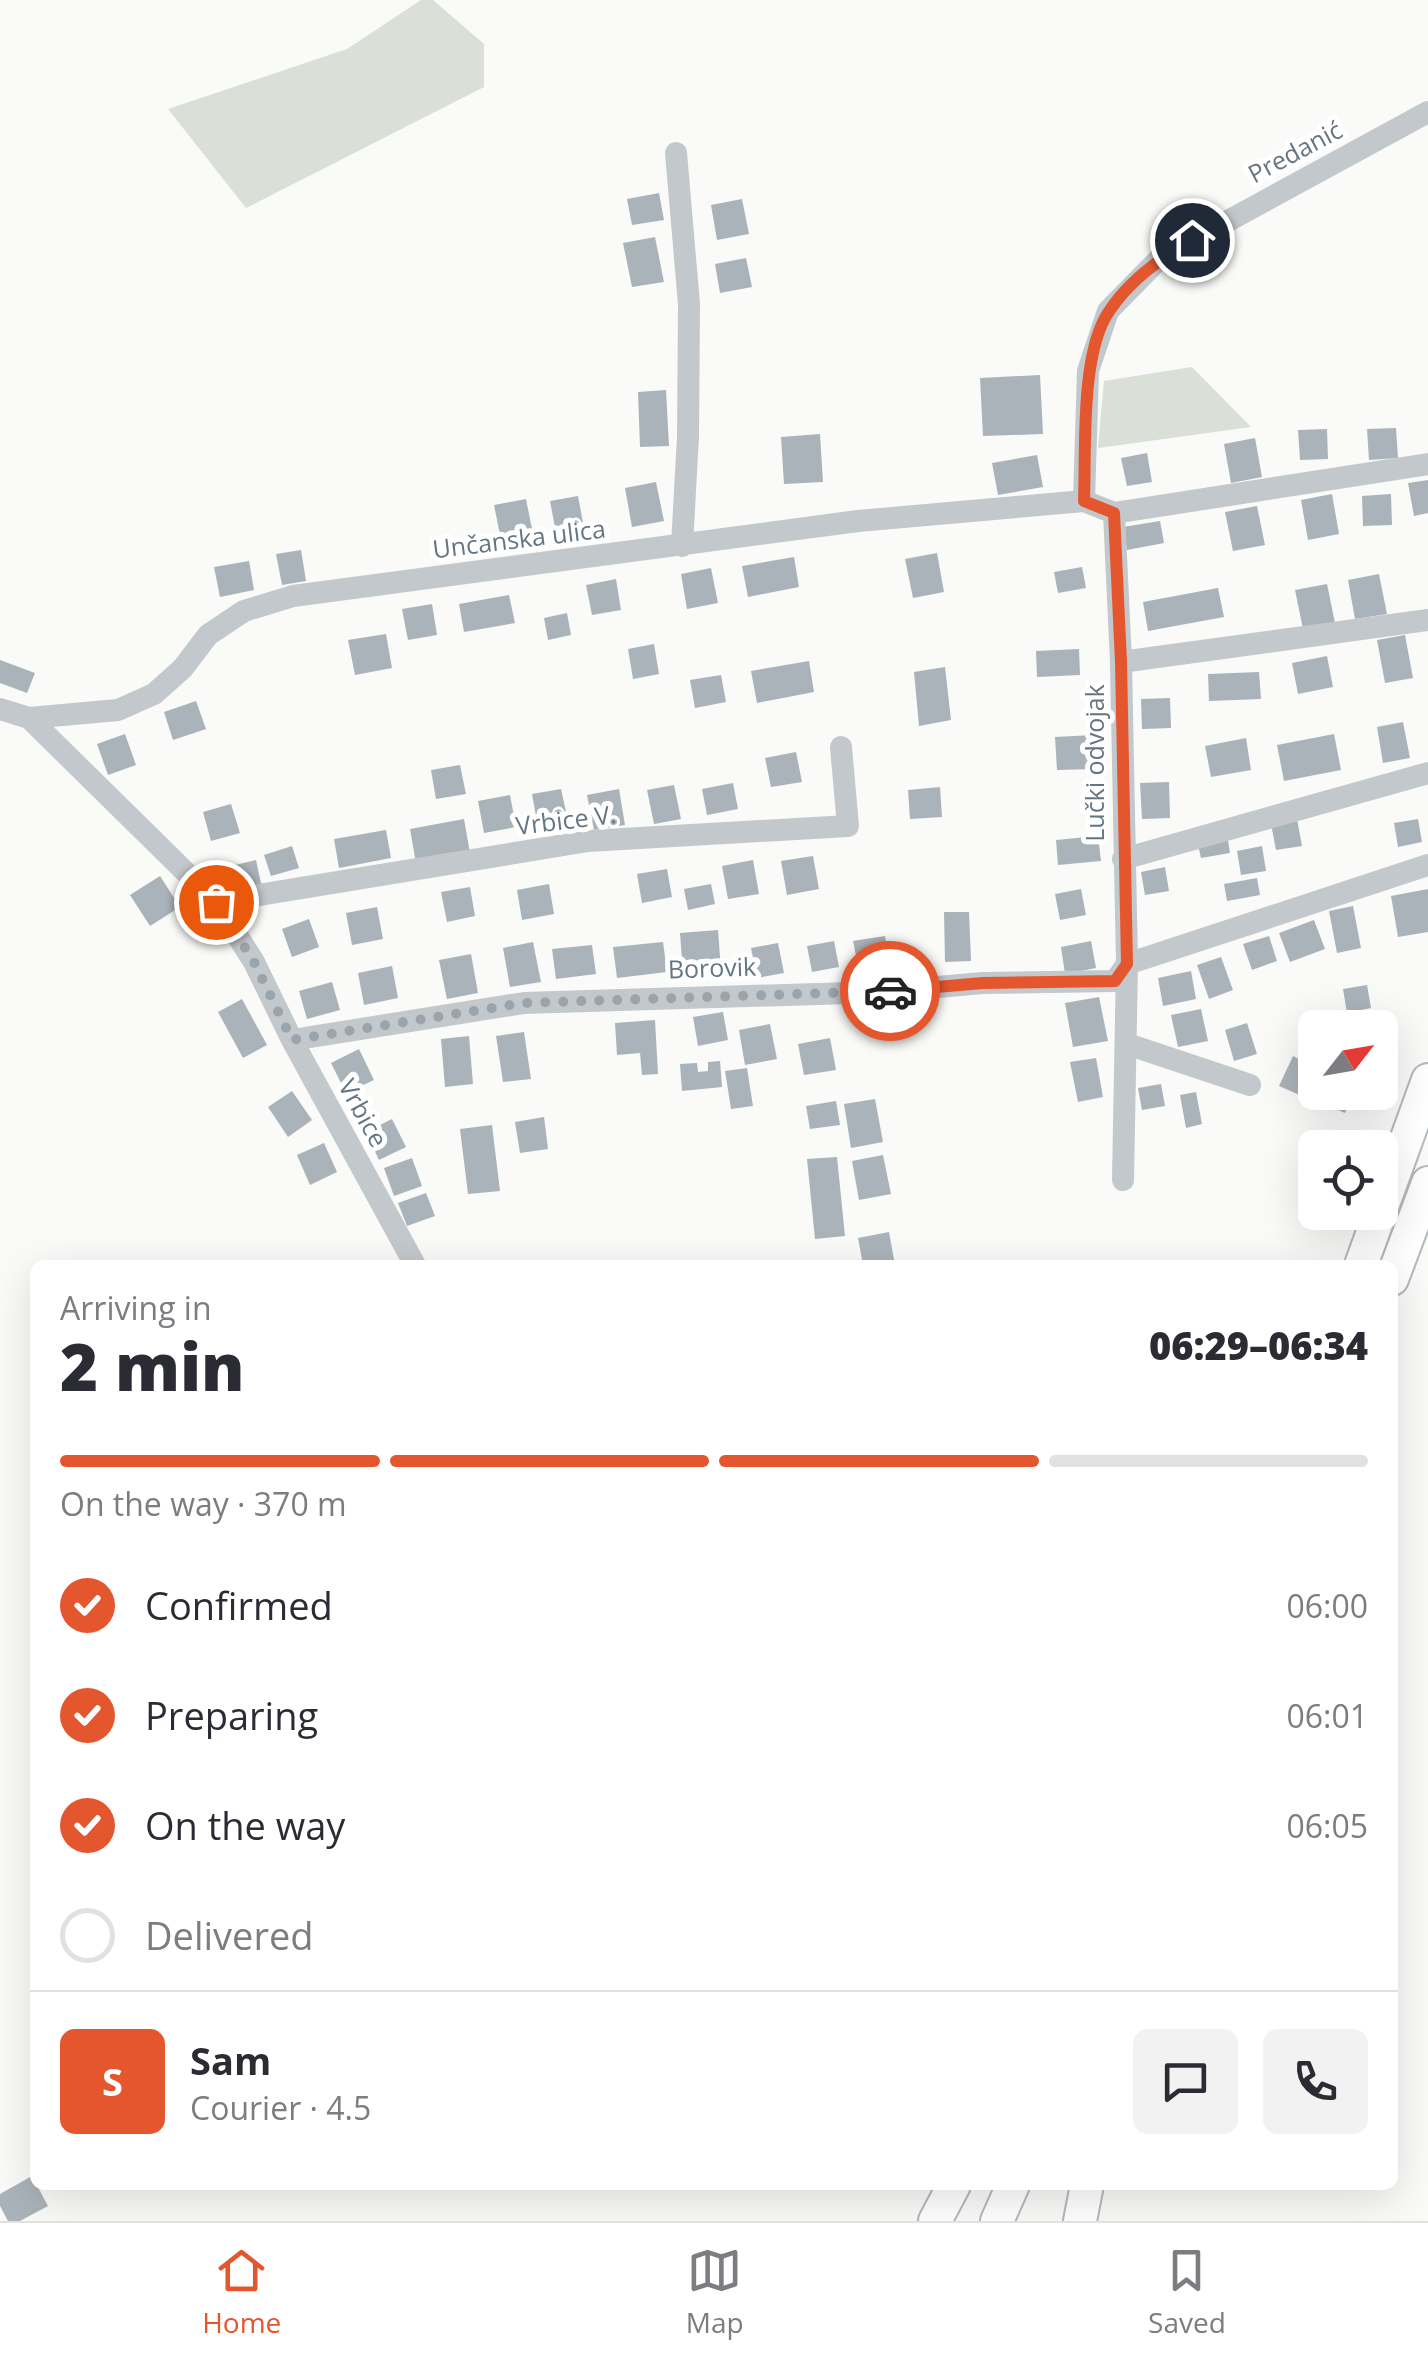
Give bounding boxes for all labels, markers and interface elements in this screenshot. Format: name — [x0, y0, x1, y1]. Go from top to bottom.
street label: Predanić — [1241, 112, 1348, 190]
pin — [1150, 198, 1235, 283]
icon: home — [1165, 213, 1220, 268]
street label: Unčanska ulica — [430, 511, 607, 565]
street label: Lučki odvojak — [1077, 684, 1111, 842]
street label: Vrbice V. — [514, 796, 618, 842]
pin — [174, 860, 259, 945]
icon: bag — [189, 875, 244, 930]
courier — [840, 941, 940, 1041]
street label: Borovik — [667, 948, 757, 986]
icon: car — [863, 964, 918, 1019]
north arrow — [1298, 1010, 1398, 1110]
map controls — [1298, 1010, 1398, 1230]
street label: Vrbice — [331, 1072, 396, 1153]
button: locate — [1298, 1130, 1398, 1230]
text: Arriving in — [60, 1286, 212, 1329]
text: 06:29–06:34 — [1149, 1319, 1368, 1371]
text: 2 min — [60, 1322, 245, 1410]
text: On the way · 370 m — [60, 1482, 347, 1525]
icon: check — [60, 1578, 115, 1633]
text: Confirmed — [145, 1579, 333, 1631]
text: 06:00 — [1286, 1584, 1368, 1627]
icon: check — [60, 1688, 115, 1743]
text: Preparing — [145, 1689, 318, 1741]
text: 06:01 — [1286, 1694, 1368, 1737]
icon: check — [60, 1798, 115, 1853]
text: On the way — [145, 1799, 345, 1851]
text: 06:05 — [1286, 1804, 1368, 1847]
text: Delivered — [145, 1909, 314, 1961]
button: chat — [1133, 2029, 1238, 2134]
button: phone — [1263, 2029, 1368, 2134]
text: Sam — [190, 2034, 271, 2086]
text: S — [102, 2055, 123, 2107]
text: Courier · 4.5 — [190, 2086, 371, 2129]
tab: Home — [202, 2243, 281, 2341]
tab: Map — [686, 2243, 744, 2341]
tab: Saved — [1148, 2243, 1226, 2341]

